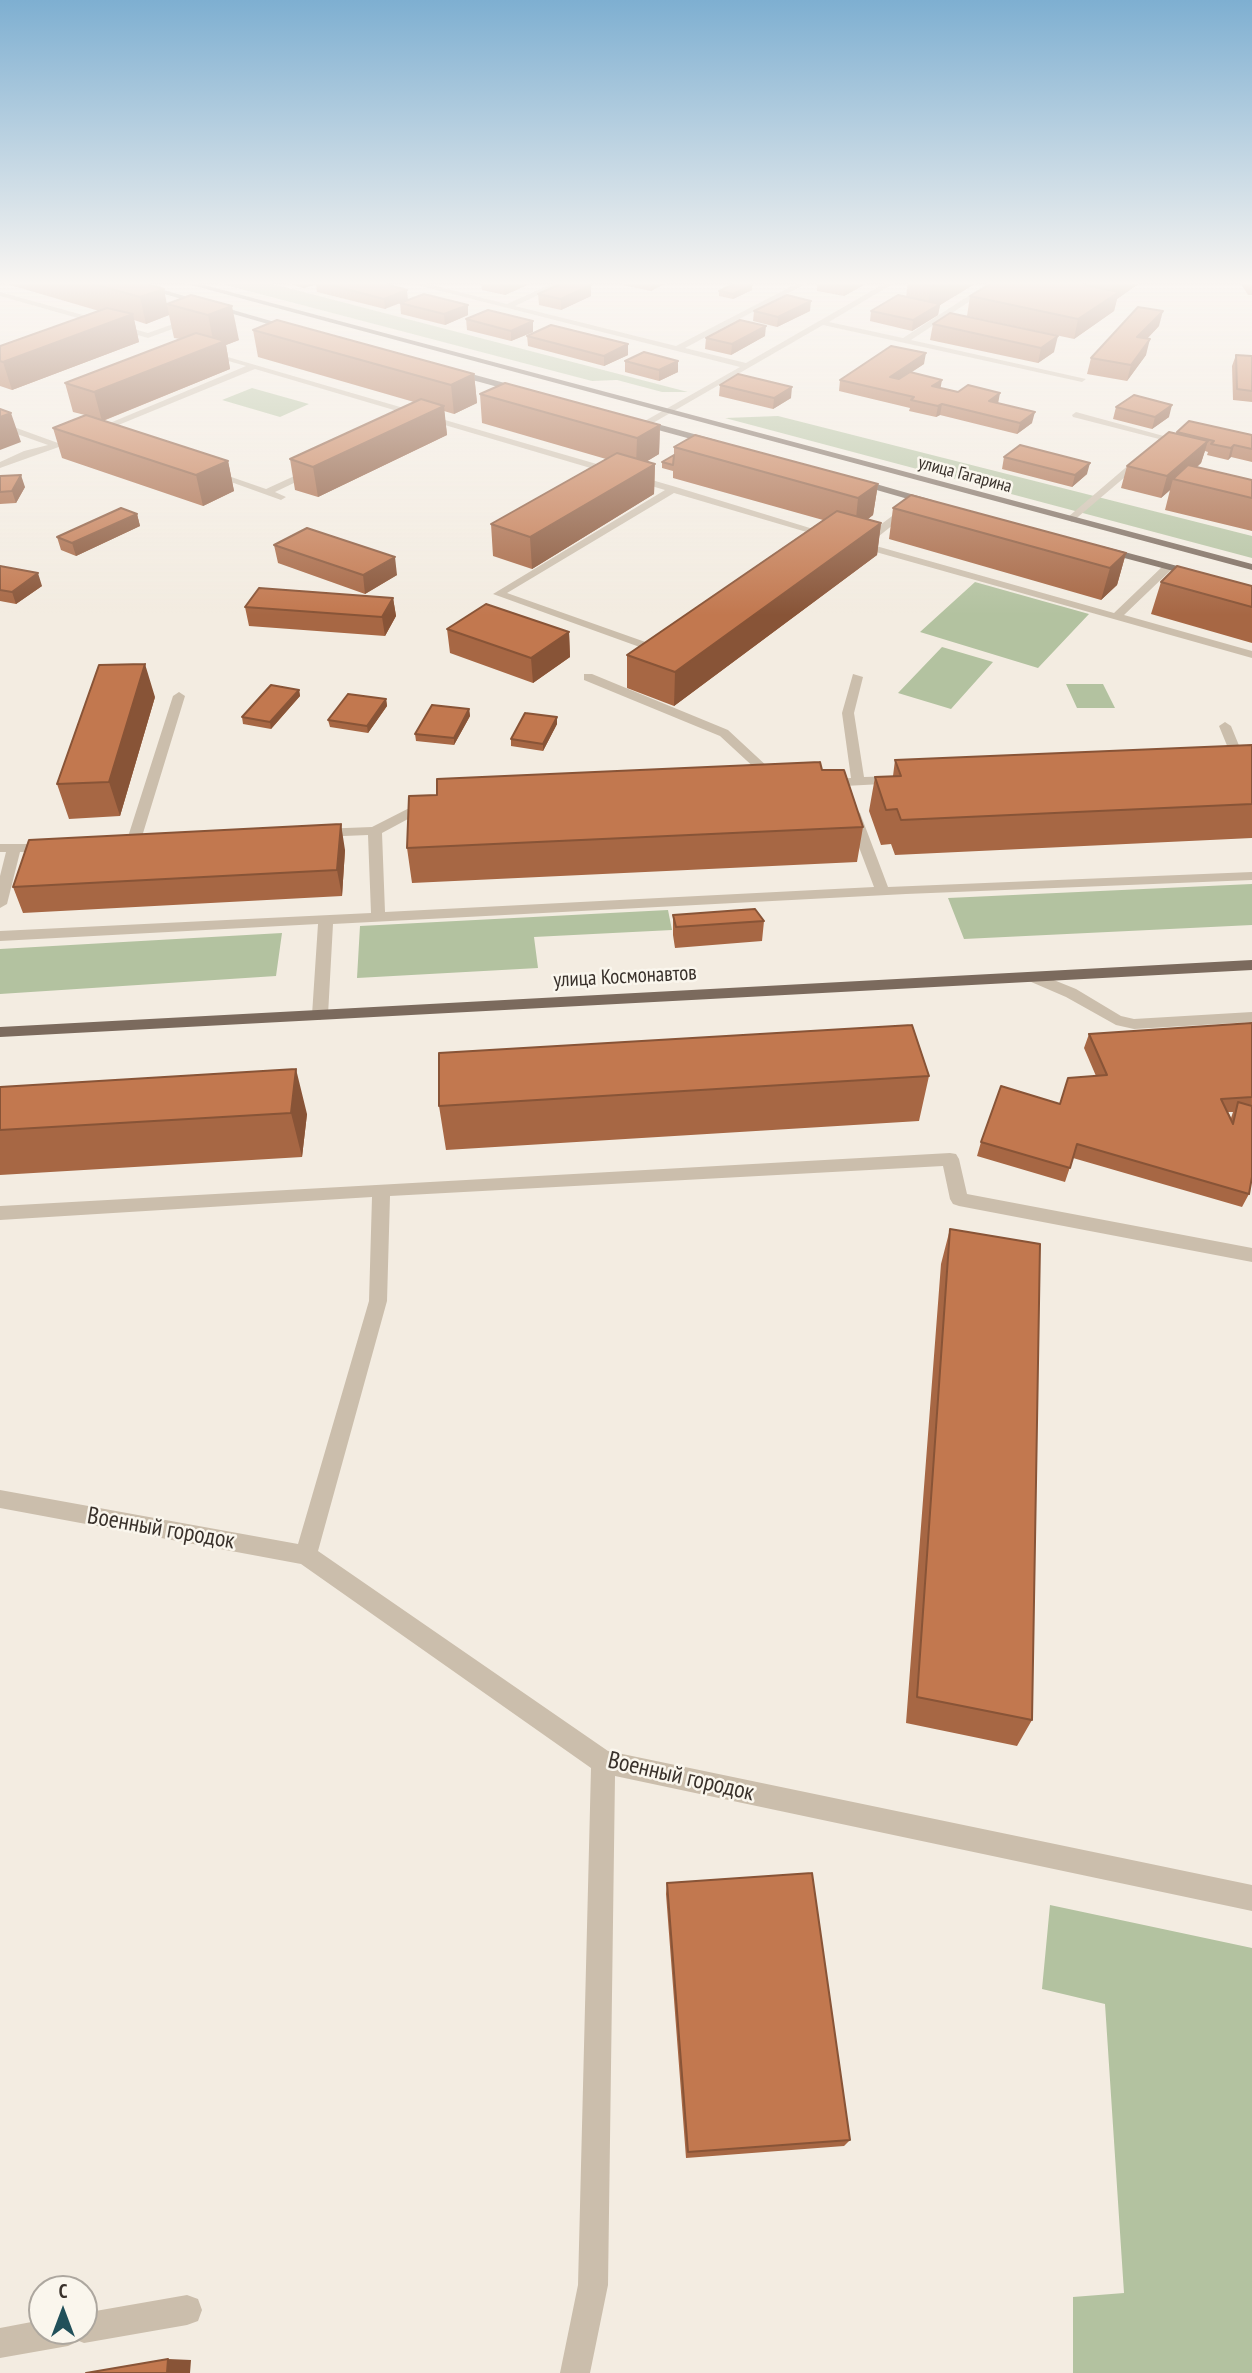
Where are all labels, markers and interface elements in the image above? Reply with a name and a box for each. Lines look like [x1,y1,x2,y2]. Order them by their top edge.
street label: улица Гагарина [916,452,1014,498]
street label: улица Космонавтов [553,961,697,993]
street label: Военный городок [85,1502,237,1556]
street label: Военный городок [605,1746,757,1808]
north arrow [28,2275,98,2345]
text: С [59,2279,67,2303]

